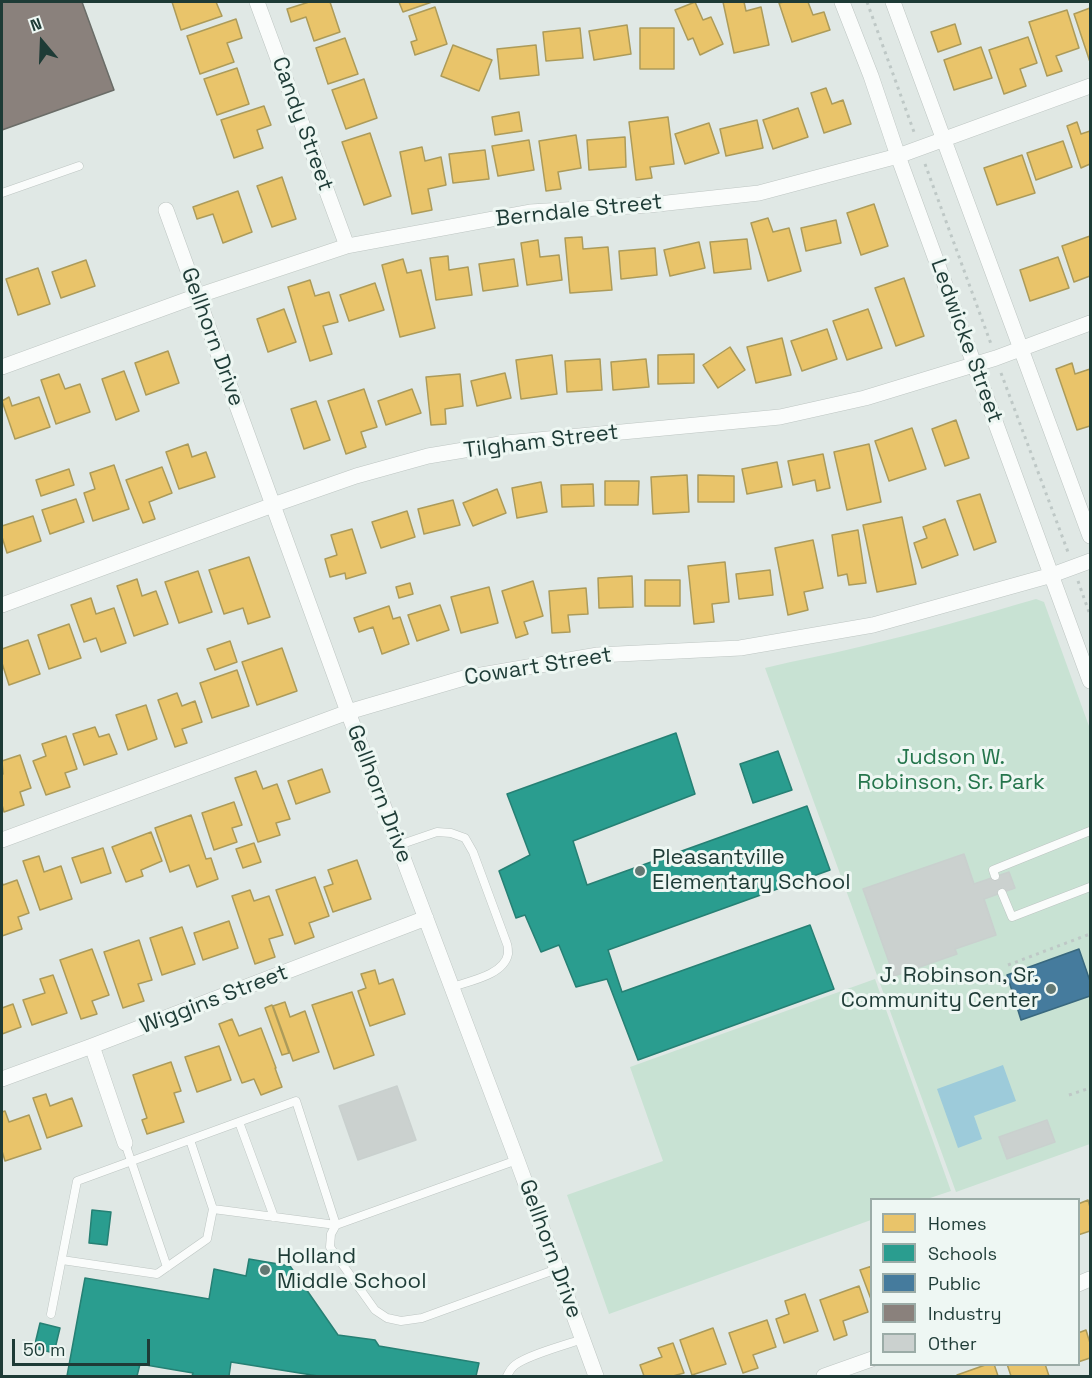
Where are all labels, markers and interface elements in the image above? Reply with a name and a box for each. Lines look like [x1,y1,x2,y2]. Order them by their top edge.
north arrow [12,12,72,72]
text: N [27,13,44,36]
street label: Candy Street [266,53,338,195]
street label: Berndale Street [494,189,664,233]
street label: Ledwicke Street [924,255,1008,427]
street label: Gellhorn Drive [175,264,249,410]
street label: Tilgham Street [462,419,620,465]
street label: Cowart Street [462,642,614,692]
street label: Gellhorn Drive [341,721,417,867]
park label: Judson W. Robinson, Sr. Park [857,745,1045,796]
place label: Pleasantville Elementary School [652,845,851,896]
marker: Pleasantville Elementary School [633,864,647,878]
street label: Wiggins Street [136,960,292,1040]
place label: J. Robinson, Sr. Community Center [841,963,1039,1014]
marker: J. Robinson, Sr. Community Center [1044,982,1058,996]
street label: Gellhorn Drive [513,1176,587,1322]
legend [870,1198,1080,1366]
text: Homes [928,1212,987,1235]
text: Schools [928,1242,997,1265]
place label: Holland Middle School [277,1244,427,1296]
marker: Holland Middle School [258,1263,272,1277]
text: Public [928,1272,981,1295]
text: Industry [928,1302,1001,1325]
scale bar [15,1327,153,1365]
text: Other [928,1332,977,1355]
text: 50 m [23,1338,65,1361]

